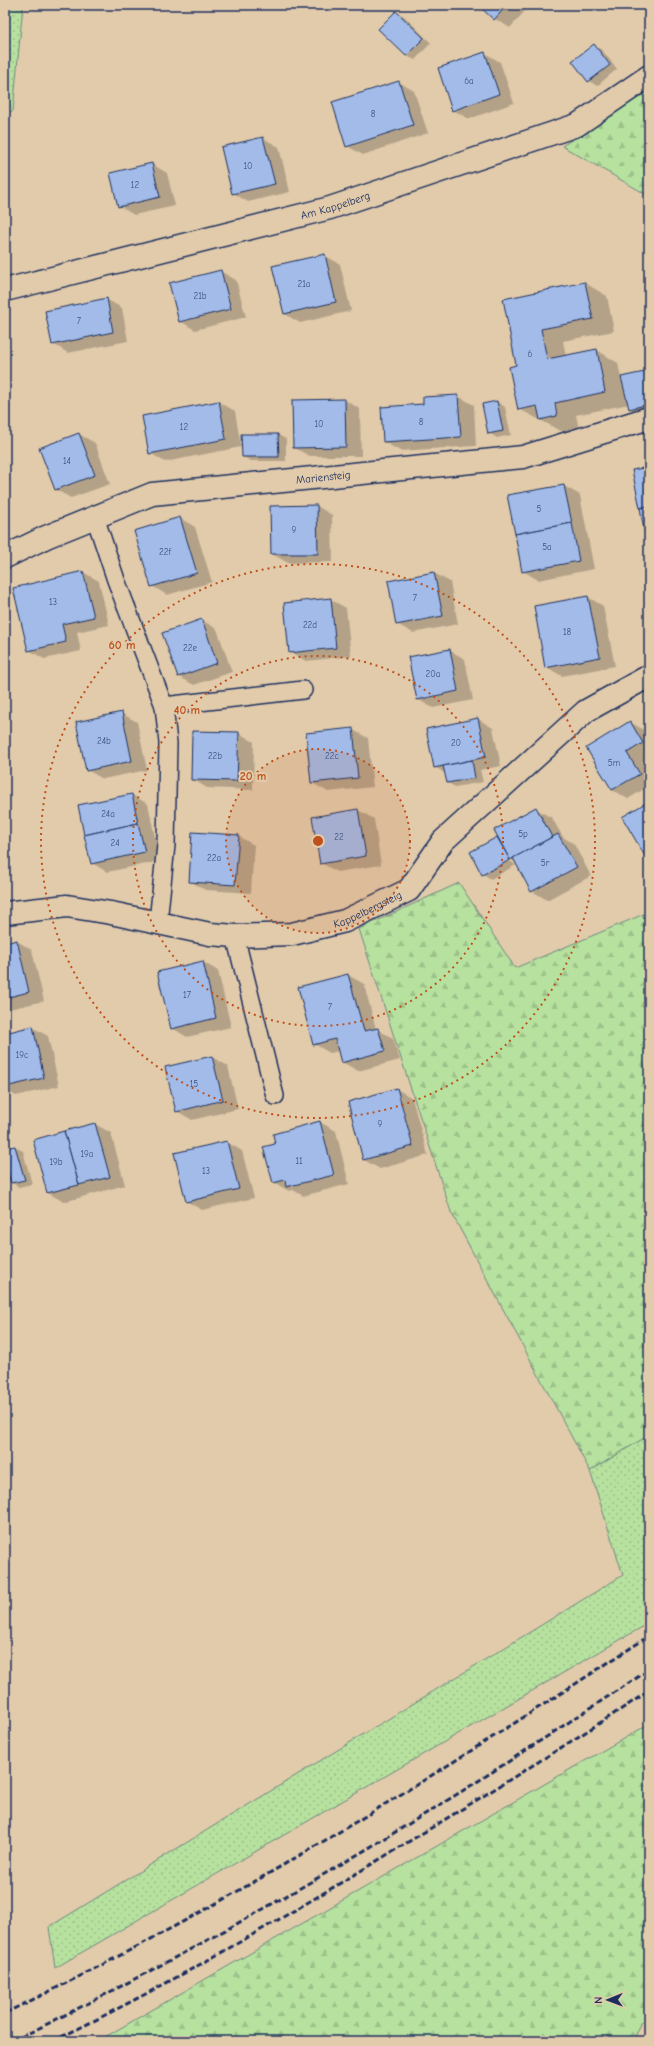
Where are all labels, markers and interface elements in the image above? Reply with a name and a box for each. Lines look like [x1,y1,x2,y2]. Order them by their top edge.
house number: 6a [464,76,474,86]
house number: 8 [371,109,376,119]
house number: 10 [243,161,253,171]
house number: 12 [131,180,139,190]
street label: Am Kappelberg [299,189,372,222]
house number: 21a [298,279,310,289]
house number: 21b [193,291,207,301]
house number: 7 [77,316,82,326]
house number: 6 [528,349,533,359]
house number: 8 [419,417,424,427]
house number: 10 [314,419,324,429]
house number: 12 [180,422,188,432]
house number: 14 [63,456,71,466]
street label: Mariensteig [295,468,351,486]
house number: 5 [537,504,542,514]
house number: 9 [292,525,297,535]
house number: 5a [542,542,552,552]
house number: 22f [159,547,171,557]
house number: 7 [413,593,418,603]
house number: 13 [49,597,57,607]
house number: 22d [303,620,317,630]
house number: 18 [563,627,571,637]
text: 60 m [109,638,135,652]
house number: 22e [183,643,197,653]
house number: 20a [426,669,440,679]
text: 40 m [174,703,200,717]
house number: 24b [97,736,111,746]
house number: 20 [451,738,461,748]
house number: 22b [208,751,222,761]
house number: 22c [325,751,340,761]
house number: 5m [608,758,620,768]
text: 20 m [240,769,266,783]
house number: 24a [101,809,115,819]
house number: 5p [518,829,528,839]
house number: 22 [334,832,344,842]
centre of rings [311,834,325,848]
house number: 24 [110,838,120,848]
house number: 22a [207,853,221,863]
house number: 5r [541,858,550,868]
street label: Kappelbergsteig [332,888,404,930]
house number: 17 [183,990,192,1000]
house number: 7 [328,1002,333,1012]
house number: 19c [16,1050,29,1060]
house number: 15 [190,1079,198,1089]
house number: 9 [378,1119,383,1129]
house number: 19a [81,1149,94,1159]
house number: 11 [295,1156,303,1166]
house number: 19b [49,1157,63,1167]
house number: 13 [202,1166,210,1176]
north arrow [588,1980,628,2020]
text: N [592,1996,605,2004]

